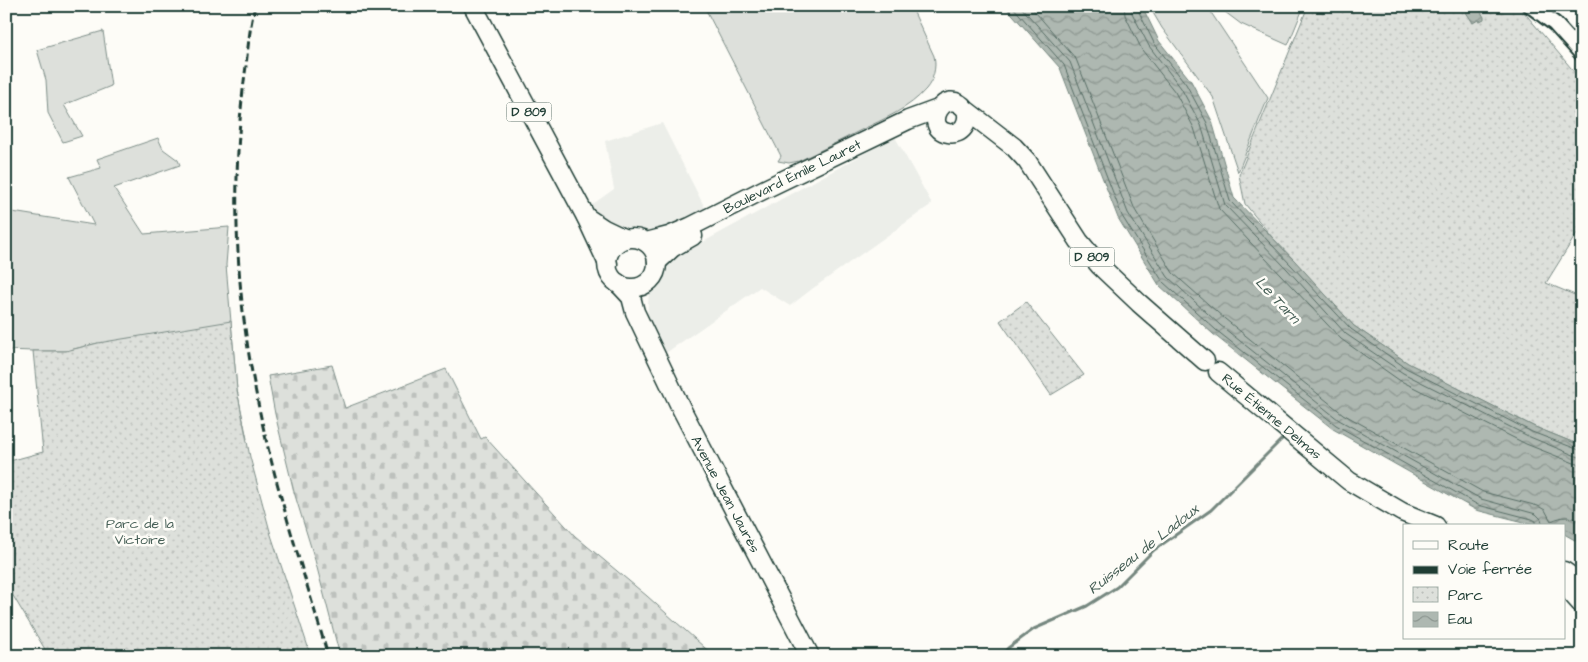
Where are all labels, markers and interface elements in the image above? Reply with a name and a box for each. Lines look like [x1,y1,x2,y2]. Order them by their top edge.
road number: D 809 [506,102,552,121]
street label: Boulevard Émile Lauret [720,135,865,219]
road number: D 809 [1070,248,1114,266]
water label: Le Tarn [1250,272,1306,330]
street label: Rue Étienne Delmas [1217,369,1326,465]
street label: Avenue Jean Jaurès [686,432,764,556]
water label: Ruisseau de Ladoux [1083,498,1205,599]
park label: Parc de la Victoire [106,514,174,550]
legend [1403,524,1566,640]
text: Route [1448,535,1489,556]
text: Voie ferrée [1448,559,1532,580]
text: Parc [1448,585,1483,606]
text: Eau [1448,609,1473,630]

